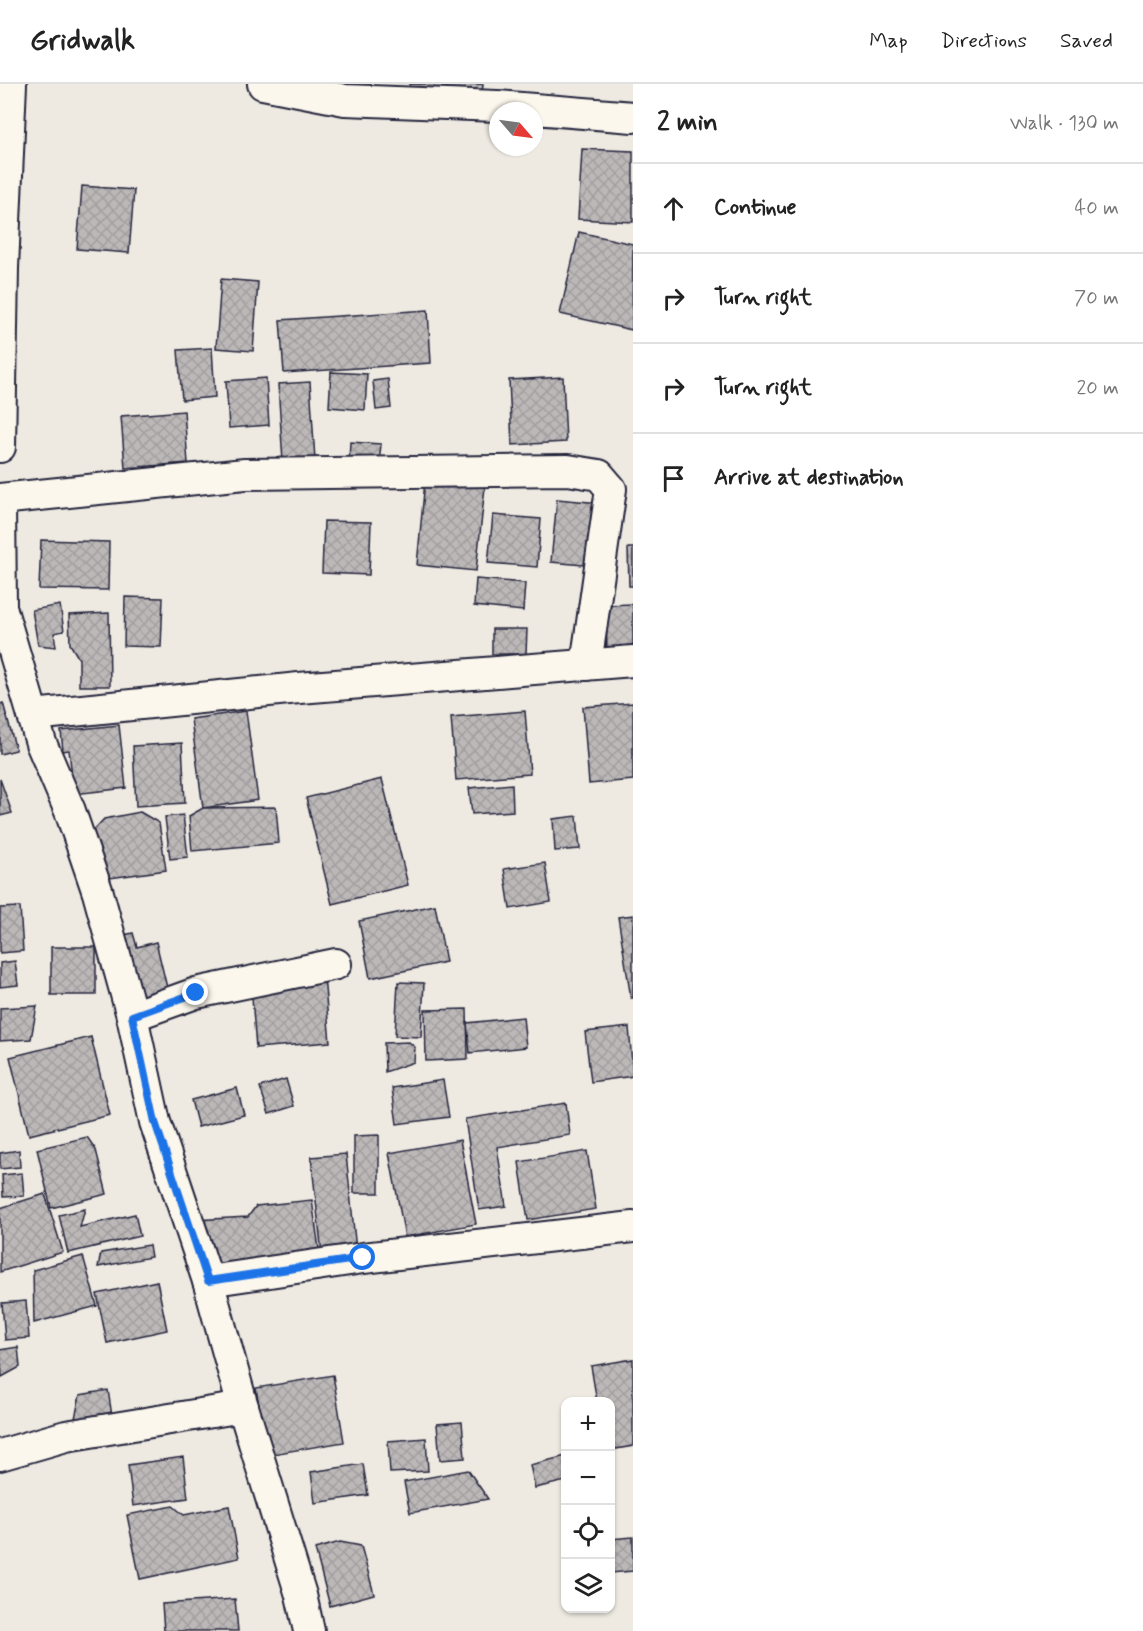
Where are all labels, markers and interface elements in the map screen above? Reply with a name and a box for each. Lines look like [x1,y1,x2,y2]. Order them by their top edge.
text: Gridwalk [30,23,135,60]
text: Map [869,27,908,55]
text: Directions [941,27,1027,55]
text: Saved [1060,27,1113,55]
north arrow [489,102,543,156]
text: 2 min [657,106,718,140]
text: Walk · 130 m [1010,110,1119,137]
icon: ahead [657,192,690,225]
text: Continue [714,194,796,222]
text: 40 m [1075,195,1119,222]
icon: right [657,282,690,315]
text: Turn right [714,284,812,312]
text: 70 m [1074,285,1119,312]
icon: right [657,372,690,405]
text: Turn right [714,374,812,402]
text: 20 m [1076,375,1119,402]
icon: arrive [657,462,690,495]
text: Arrive at destination [714,464,904,492]
route end [182,979,208,1005]
route start [349,1244,375,1270]
map controls [561,1397,615,1613]
button: + [561,1397,615,1451]
button: − [561,1451,615,1505]
button: locate [561,1505,615,1559]
button: layers [561,1559,615,1613]

